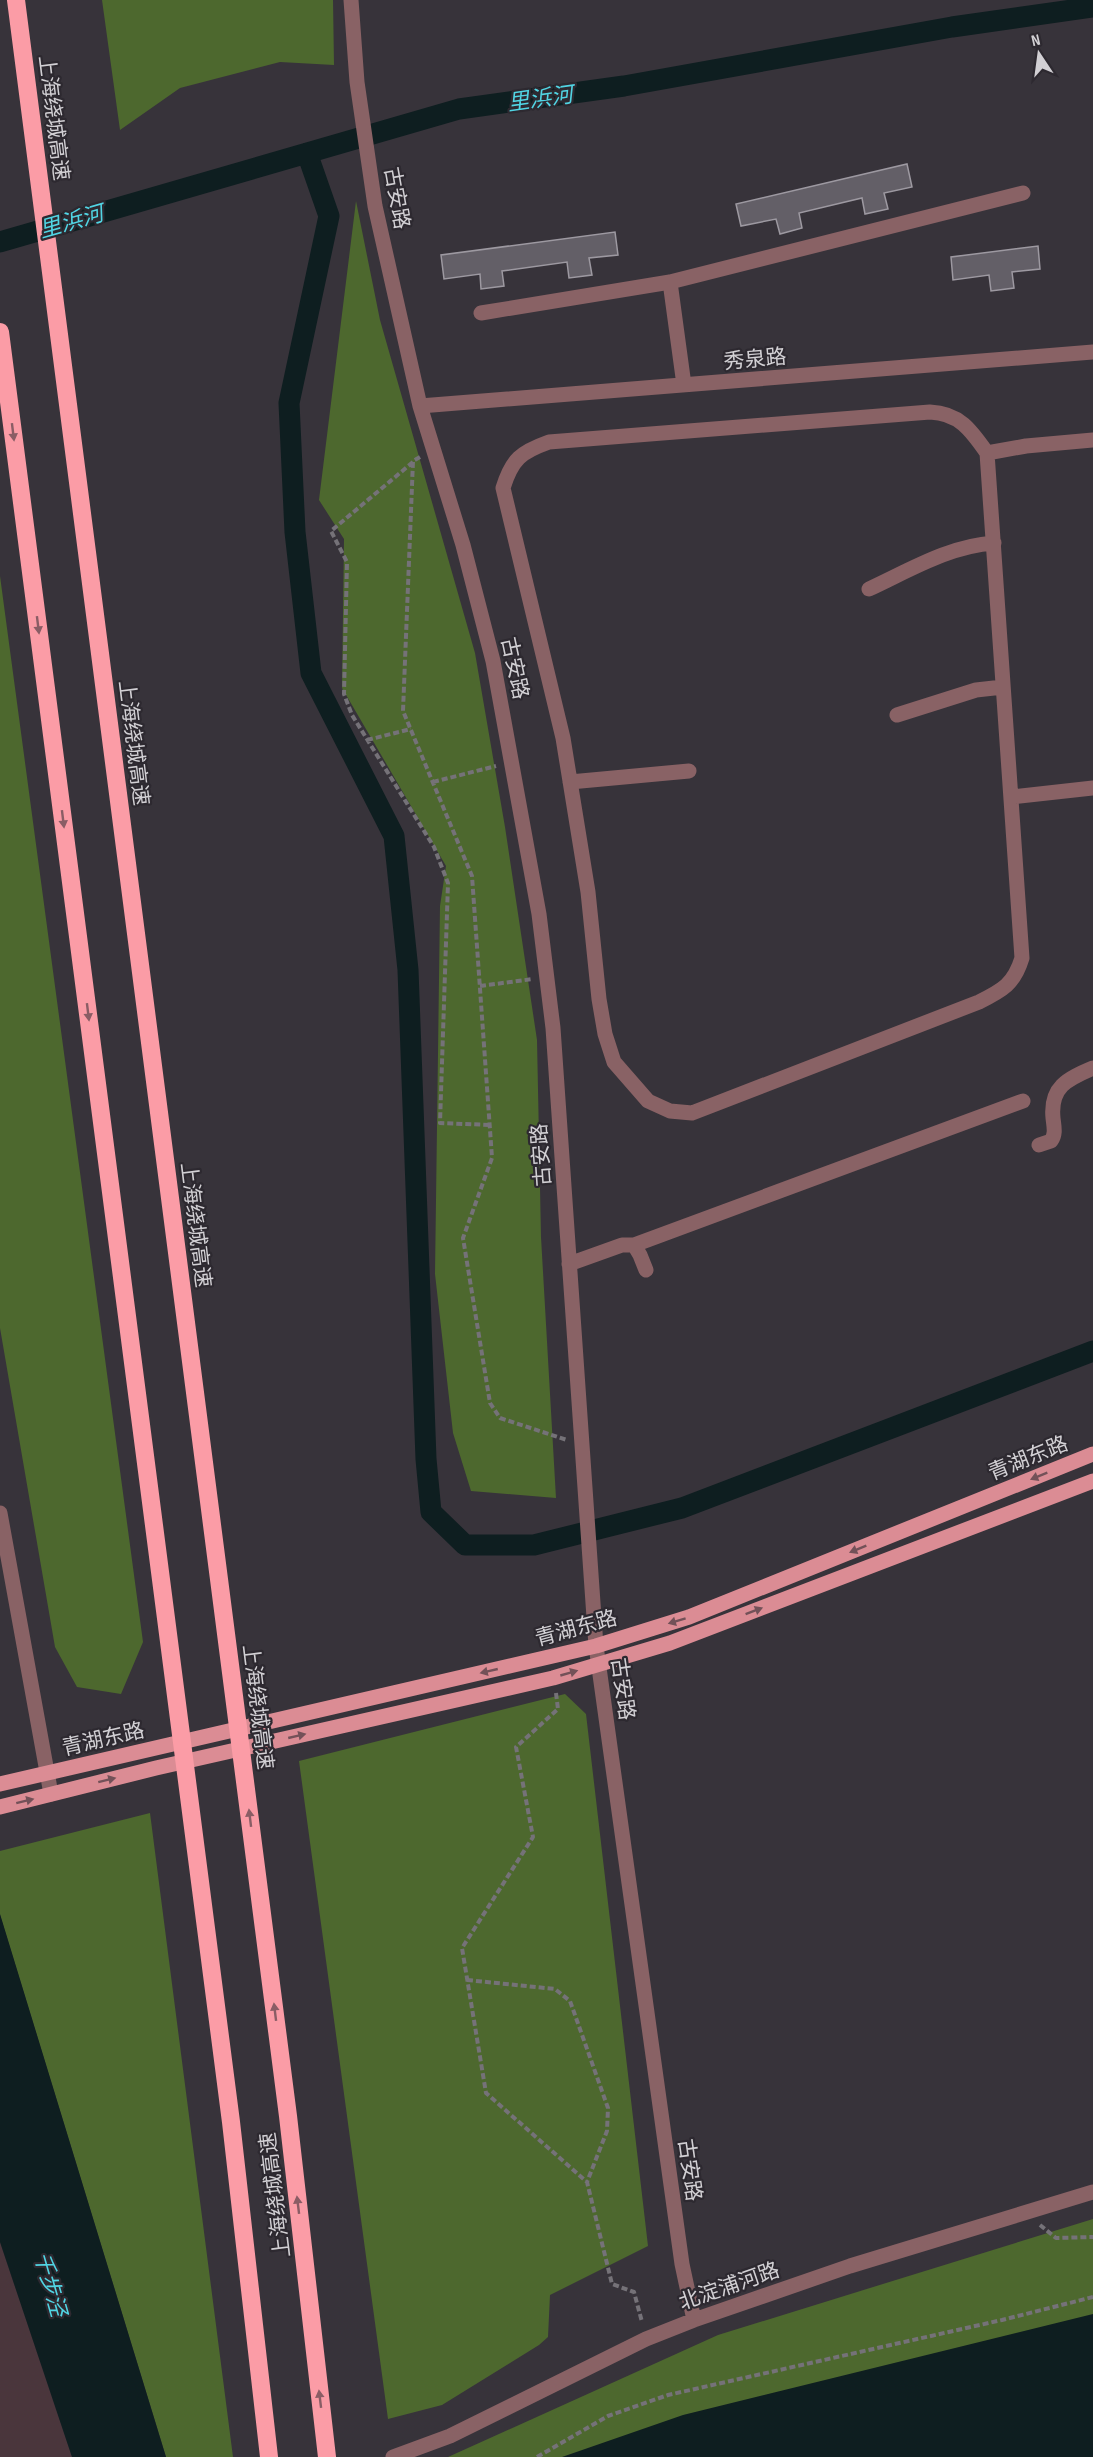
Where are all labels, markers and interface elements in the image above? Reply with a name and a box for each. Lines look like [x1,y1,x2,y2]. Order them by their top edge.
north arrow [1009,24,1069,84]
text: N [1030,31,1042,51]
street label: 上海绕城高速 [33,54,74,182]
water label: 里浜河 [506,81,579,117]
street label: 古安路 [379,165,414,231]
water label: 里浜河 [36,199,111,245]
street label: 秀泉路 [723,344,788,375]
one-way arrow [8,423,18,442]
one-way arrow [33,616,42,635]
street label: 古安路 [496,635,533,702]
street label: 上海绕城高速 [113,679,154,807]
one-way arrow [58,809,67,828]
one-way arrow [83,1003,92,1022]
street label: 古安路 [527,1123,556,1187]
street label: 上海绕城高速 [175,1161,216,1289]
street label: 青湖东路 [985,1431,1072,1486]
one-way arrow [1030,1472,1048,1481]
one-way arrow [849,1545,867,1554]
street label: 青湖东路 [532,1606,620,1651]
one-way arrow [745,1606,763,1615]
one-way arrow [668,1617,686,1626]
street label: 上海绕城高速 [237,1643,278,1771]
street label: 古安路 [606,1656,639,1722]
one-way arrow [479,1667,498,1677]
one-way arrow [560,1668,578,1677]
street label: 青湖东路 [59,1718,147,1761]
one-way arrow [288,1731,307,1740]
one-way arrow [98,1775,117,1785]
one-way arrow [16,1795,34,1805]
one-way arrow [245,1809,254,1828]
one-way arrow [270,2002,279,2021]
street label: 上海绕城高速 [255,2131,296,2259]
street label: 古安路 [673,2137,706,2203]
one-way arrow [294,2196,303,2215]
water label: 千步泾 [27,2249,72,2322]
street label: 北淀浦河路 [675,2258,783,2315]
one-way arrow [316,2389,325,2408]

